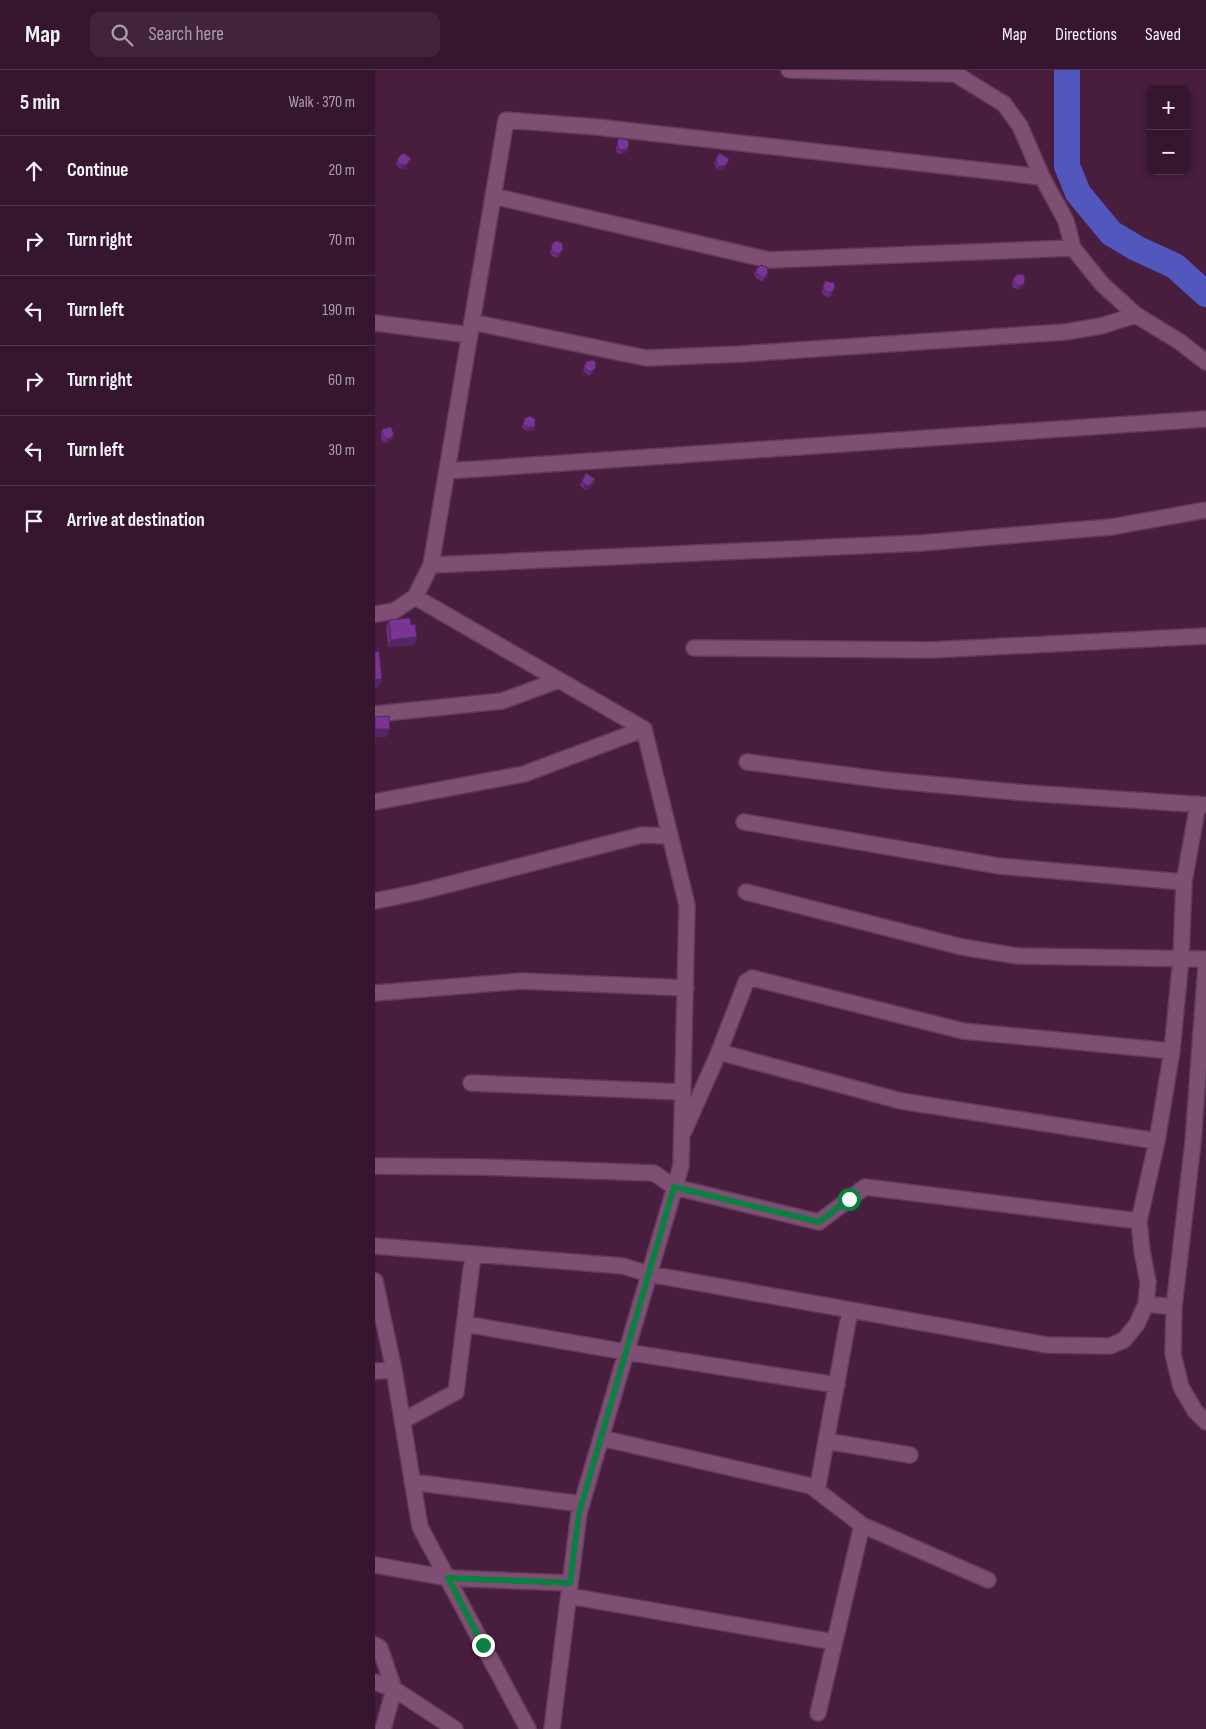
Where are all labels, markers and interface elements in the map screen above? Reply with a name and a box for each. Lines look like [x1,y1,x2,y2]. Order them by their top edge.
search box [90,12,440,57]
text: Map [25,20,60,49]
icon: search [108,21,136,49]
text: Search here [148,23,224,46]
text: Map [1002,24,1027,45]
text: Directions [1055,24,1117,45]
text: Saved [1145,24,1181,45]
map controls [1146,85,1191,175]
button: + [1146,85,1191,130]
text: 5 min [20,90,60,115]
text: Walk · 370 m [288,93,355,112]
button: − [1146,130,1191,175]
icon: ahead [20,157,48,185]
text: Continue [67,159,128,182]
text: 20 m [328,161,355,180]
icon: right [20,227,48,255]
text: Turn right [67,229,132,252]
text: 70 m [329,231,355,250]
icon: left [20,297,48,325]
text: Turn left [67,299,124,322]
text: 190 m [322,301,355,320]
icon: right [20,367,48,395]
text: Turn right [67,369,132,392]
text: 60 m [328,371,355,390]
icon: left [20,437,48,465]
text: Turn left [67,439,124,462]
text: 30 m [328,441,355,460]
icon: arrive [20,507,48,535]
text: Arrive at destination [67,509,205,532]
route start [838,1188,861,1211]
route end [472,1634,495,1657]

